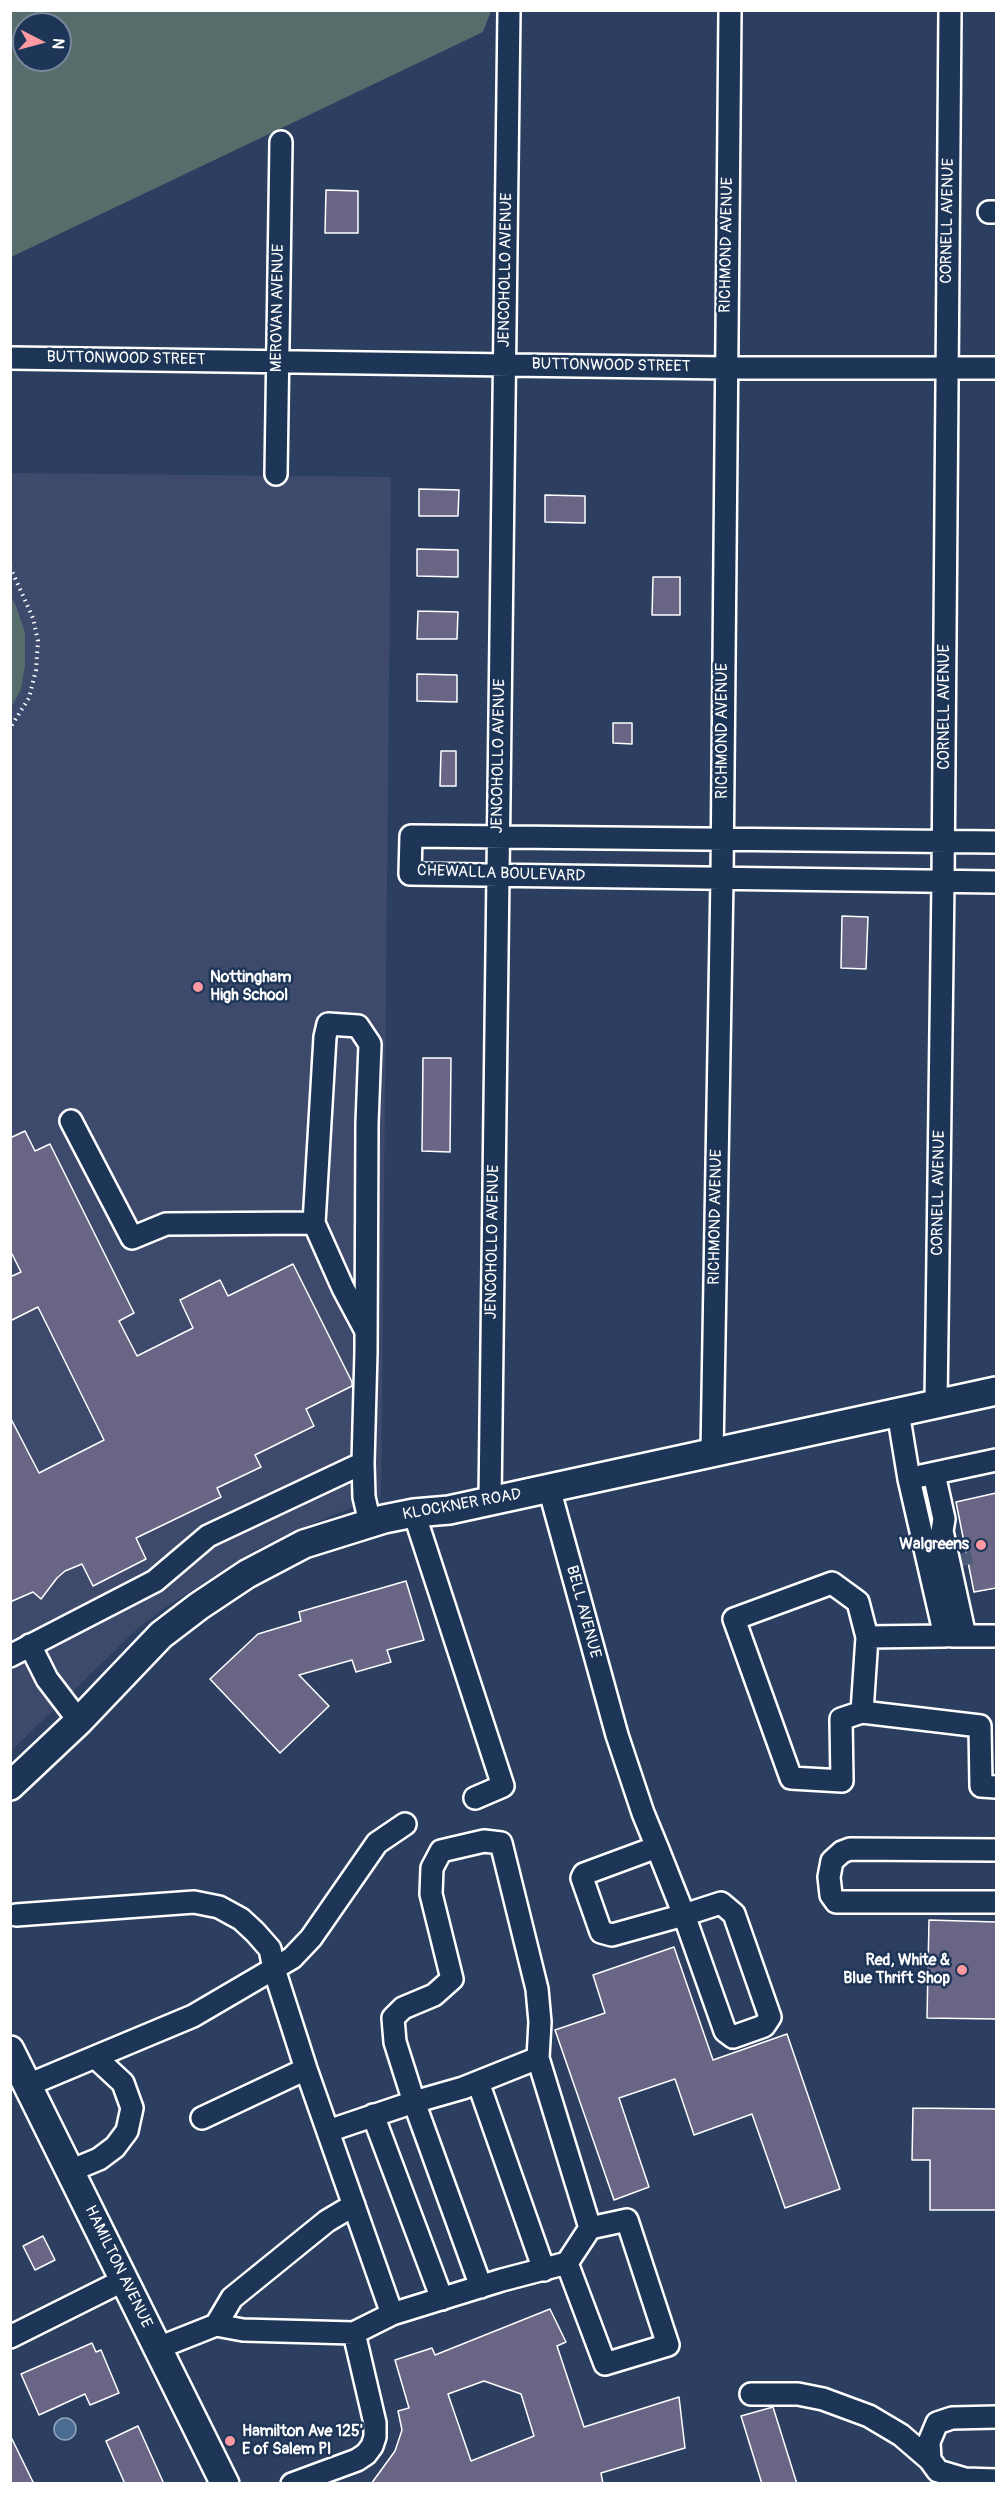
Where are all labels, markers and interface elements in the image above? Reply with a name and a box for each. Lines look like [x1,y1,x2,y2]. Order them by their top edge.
north arrow [12,12,72,72]
text: N [47,37,68,50]
street label: CORNELL AVENUE [937,158,959,284]
street label: RICHMOND AVENUE [716,177,738,313]
street label: JENCOHOLLO AVENUE [495,192,517,348]
street label: MEROVAN AVENUE [267,244,289,372]
street label: BUTTONWOOD STREET [46,348,206,370]
street label: BUTTONWOOD STREET [531,355,691,377]
street label: CORNELL AVENUE [935,644,955,770]
street label: RICHMOND AVENUE [713,663,733,799]
street label: JENCOHOLLO AVENUE [488,678,510,834]
street label: CHEWALLA BOULEVARD [416,861,586,887]
place label: Nottingham High School [210,968,291,1006]
marker: Nottingham High School [191,980,205,994]
street label: CORNELL AVENUE [928,1130,950,1256]
street label: RICHMOND AVENUE [705,1149,727,1285]
street label: JENCOHOLLO AVENUE [482,1164,504,1320]
street label: KLOCKNER ROAD [401,1485,523,1525]
place label: Walgreens [899,1535,969,1555]
marker: Walgreens [974,1538,988,1552]
street label: BELL AVENUE [561,1564,605,1660]
place label: Red, White & Blue Thrift Shop [843,1951,950,1989]
marker: Red, White & Blue Thrift Shop [955,1963,969,1977]
street label: HAMILTON AVENUE [80,2203,156,2331]
place label: Hamilton Ave 125' E of Salem Pl [242,2422,363,2460]
marker: Hamilton Ave 125' E of Salem Pl [223,2434,237,2448]

